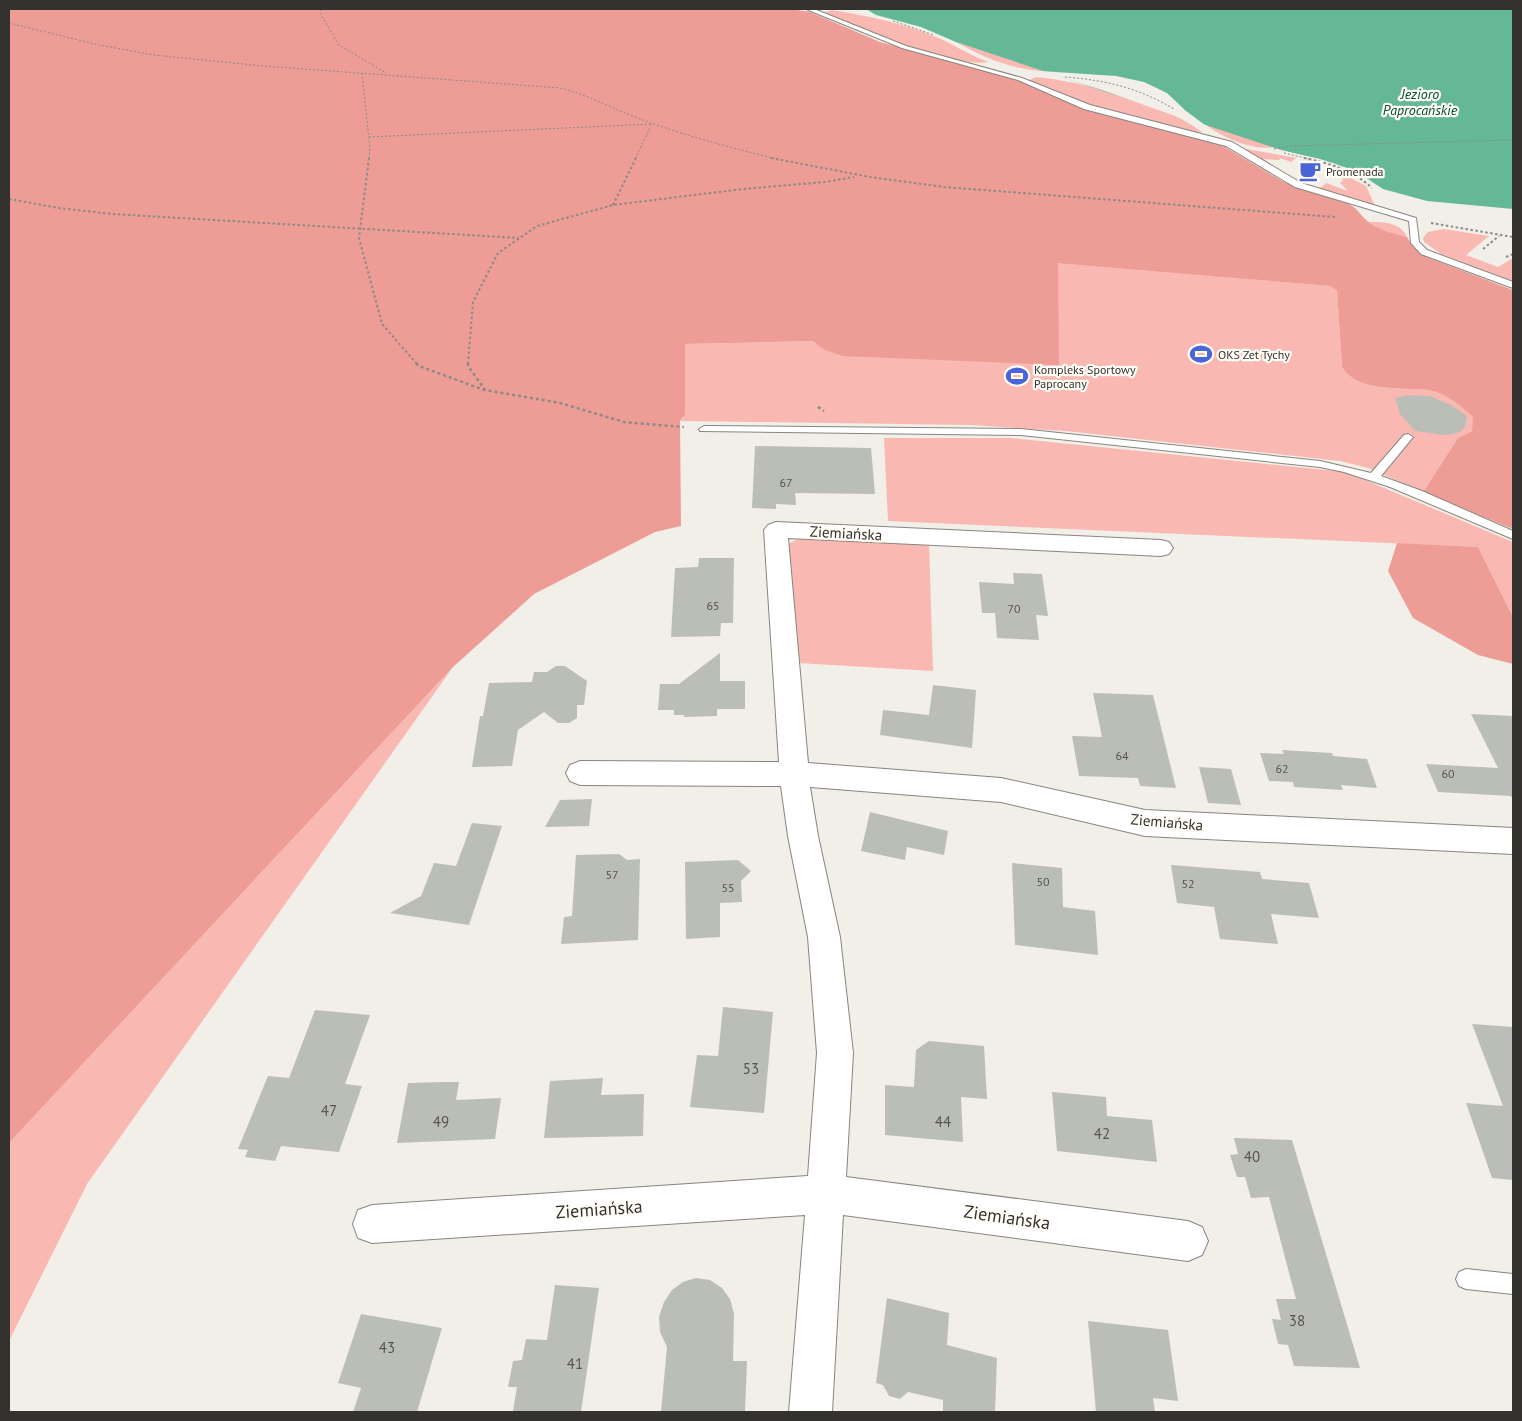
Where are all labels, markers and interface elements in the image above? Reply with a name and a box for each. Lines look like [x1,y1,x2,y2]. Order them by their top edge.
water label: Jezioro Paprocańskie [1383,85,1458,119]
cafe icon: Promenada [1297,158,1323,184]
place label: Promenada [1326,164,1384,179]
sports icon: OKS Zet Tychy [1188,341,1214,367]
place label: OKS Zet Tychy [1218,347,1290,362]
place label: Kompleks Sportowy Paprocany [1034,362,1136,391]
sports icon: Kompleks Sportowy Paprocany [1004,363,1030,389]
house number: 67 [779,475,793,490]
street label: Ziemiańska [809,522,883,544]
house number: 65 [706,598,720,613]
house number: 70 [1007,601,1021,616]
house number: 64 [1115,748,1129,763]
house number: 62 [1275,761,1289,776]
house number: 60 [1441,766,1455,781]
street label: Ziemiańska [1130,809,1204,835]
house number: 57 [605,867,619,882]
house number: 50 [1036,874,1050,889]
house number: 52 [1181,876,1195,891]
house number: 55 [721,880,735,895]
house number: 53 [743,1059,759,1078]
house number: 47 [321,1101,337,1120]
house number: 49 [433,1112,449,1131]
house number: 44 [935,1112,951,1131]
house number: 42 [1094,1124,1110,1143]
house number: 40 [1244,1147,1260,1166]
street label: Ziemiańska [555,1194,643,1224]
street label: Ziemiańska [962,1200,1052,1234]
house number: 38 [1289,1311,1305,1330]
house number: 43 [379,1338,395,1357]
house number: 41 [567,1354,583,1373]

